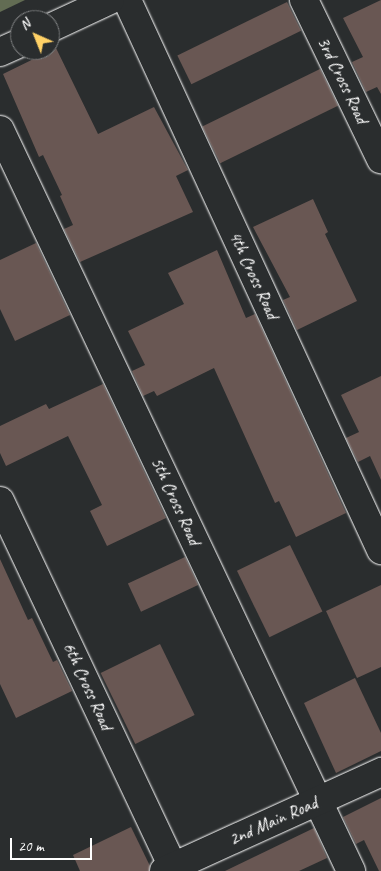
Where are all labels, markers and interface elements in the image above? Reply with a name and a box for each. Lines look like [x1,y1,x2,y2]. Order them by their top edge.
north arrow [10,10,60,60]
text: N [16,15,34,34]
street label: 3rd Cross Road [313,33,373,127]
street label: 4th Cross Road [224,228,284,322]
street label: 5th Cross Road [146,454,206,548]
street label: 6th Cross Road [58,639,118,733]
street label: 2nd Main Road [225,792,321,850]
scale bar [12,828,95,860]
text: 20 m [18,837,44,856]

